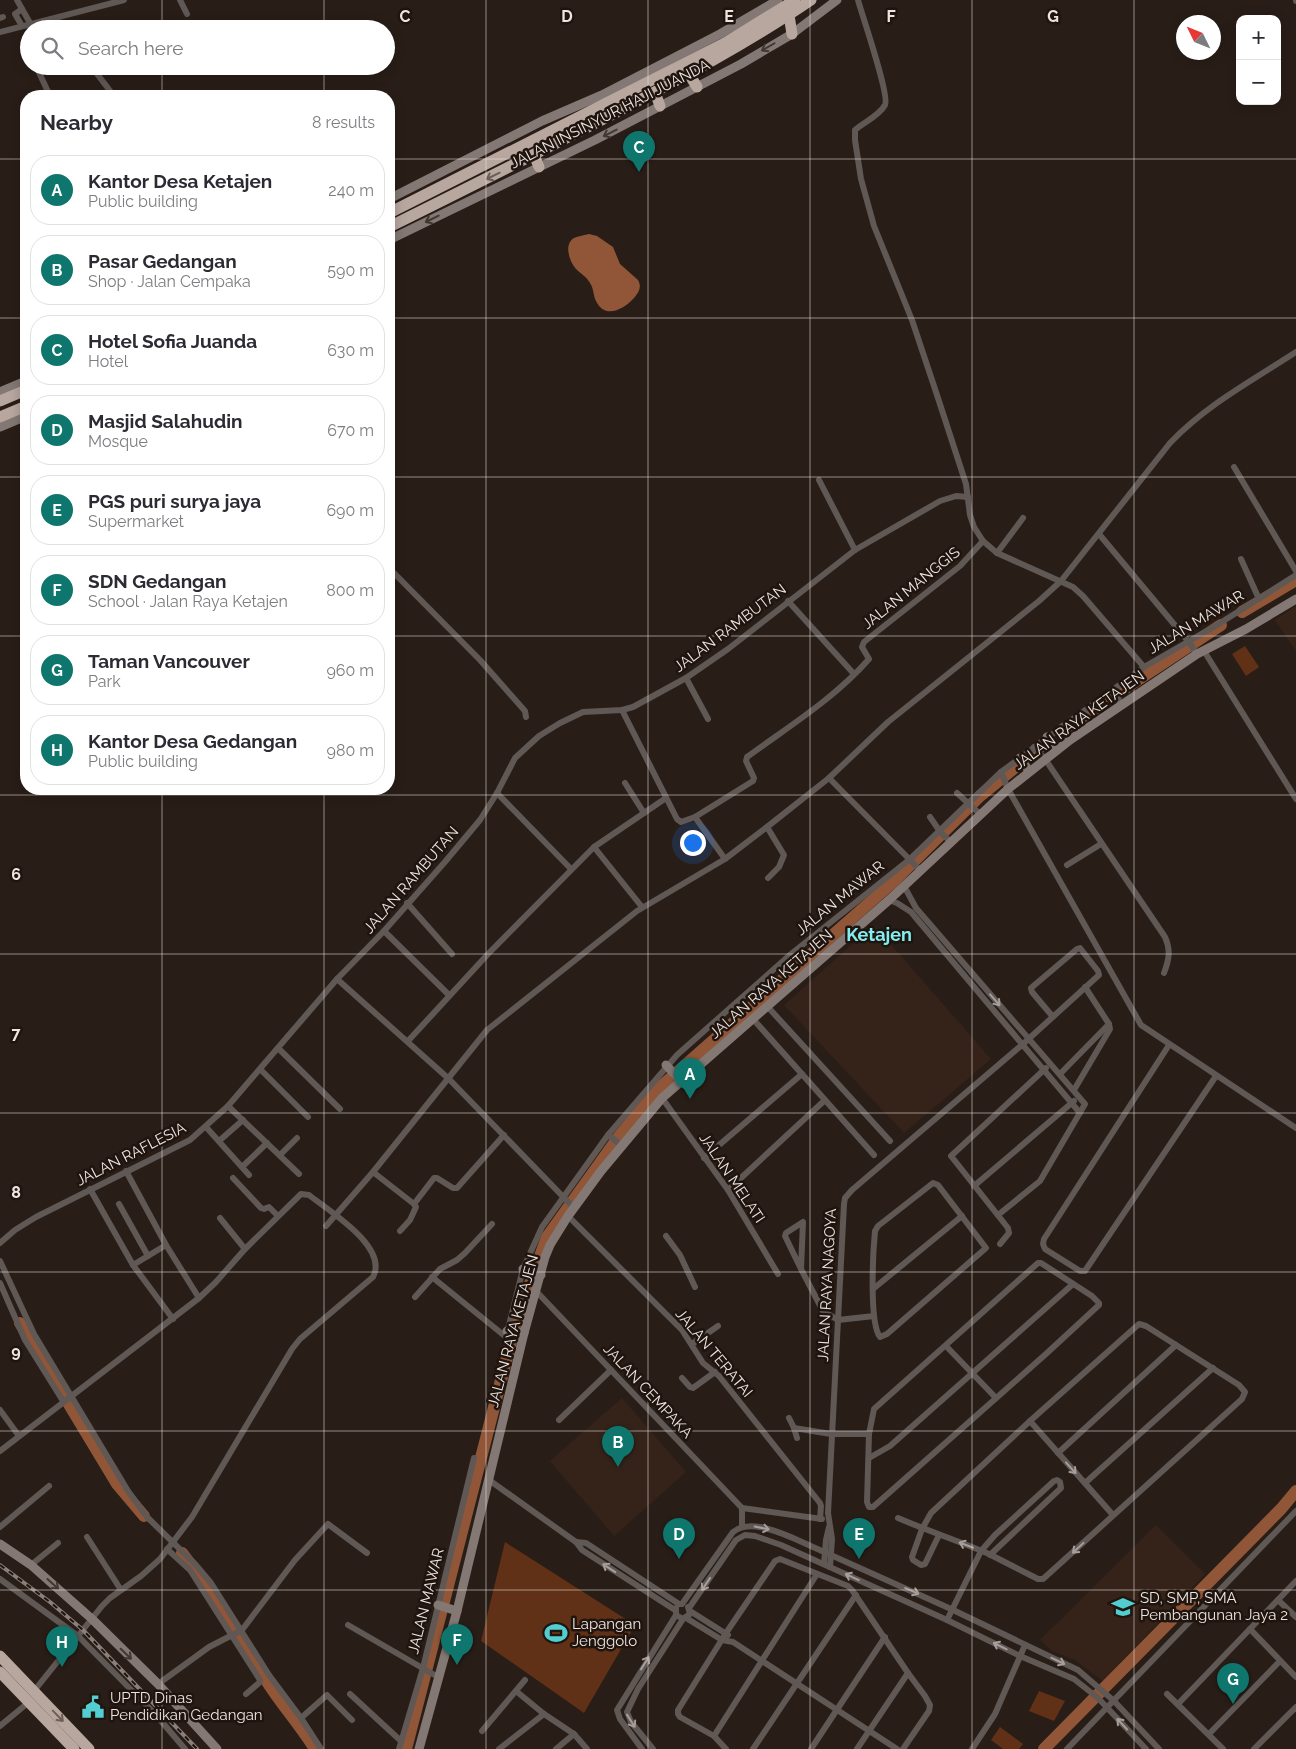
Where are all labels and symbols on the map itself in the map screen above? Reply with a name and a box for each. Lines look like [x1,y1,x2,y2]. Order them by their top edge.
text: C [400,7,411,26]
text: D [561,7,573,26]
text: E [724,7,734,26]
text: F [886,7,896,26]
text: G [1047,7,1059,26]
north arrow [1176,15,1221,60]
one-way arrow [762,43,776,53]
street label: JALAN INSINYUR HAJI JUANDA [507,56,713,172]
one-way arrow [603,129,618,138]
pin: C [623,131,655,172]
one-way arrow [485,171,500,181]
one-way arrow [425,215,440,224]
street label: JALAN MANGGIS [858,543,964,633]
street label: JALAN RAMBUTAN [670,580,790,676]
street label: JALAN MAWAR [1145,586,1247,658]
street label: JALAN RAYA KETAJEN [1010,667,1148,773]
street label: JALAN RAMBUTAN [360,823,462,937]
your location [680,830,706,856]
street label: JALAN MAWAR [792,857,888,939]
text: 6 [11,865,21,884]
district label: Ketajen [846,924,912,945]
street label: JALAN RAYA KETAJEN [706,926,836,1042]
one-way arrow [989,994,1001,1007]
text: 7 [12,1024,21,1043]
pin: A [674,1058,706,1099]
street label: JALAN RAFLESIA [73,1119,189,1189]
street label: JALAN MELATI [695,1130,769,1226]
text: 8 [11,1183,21,1202]
street label: JALAN RAYA NAGOYA [814,1208,840,1362]
street label: JALAN RAYA KETAJEN [484,1253,542,1409]
street label: JALAN TERATAI [672,1305,756,1401]
street label: JALAN CEMPAKA [600,1340,696,1442]
text: 9 [11,1342,21,1361]
pin: B [602,1426,634,1467]
one-way arrow [1065,1462,1077,1475]
pin: D [663,1518,695,1559]
pin: E [843,1518,875,1559]
one-way arrow [754,1524,770,1533]
one-way arrow [959,1540,974,1549]
one-way arrow [1071,1542,1084,1554]
street label: JALAN MAWAR [404,1546,448,1656]
one-way arrow [603,1563,617,1573]
one-way arrow [845,1571,860,1581]
one-way arrow [701,1577,711,1591]
one-way arrow [46,1578,59,1590]
one-way arrow [904,1586,919,1596]
place label: SD, SMP, SMA Pembangunan Jaya 2 [1140,1589,1288,1624]
school or university icon: SD, SMP, SMA Pembangunan Jaya 2 [1110,1594,1136,1620]
place label: Lapangan Jenggolo [572,1615,641,1650]
sports icon: Lapangan Jenggolo [543,1620,569,1646]
pin: F [441,1624,473,1665]
pin: H [46,1626,78,1667]
one-way arrow [992,1640,1007,1650]
one-way arrow [120,1648,132,1660]
one-way arrow [1051,1656,1066,1666]
one-way arrow [641,1657,651,1671]
pin: G [1217,1663,1249,1704]
place label: UPTD Dinas Pendidikan Gedangan [110,1689,263,1724]
public building icon: UPTD Dinas Pendidikan Gedangan [80,1694,106,1720]
one-way arrow [52,1710,64,1723]
one-way arrow [626,1713,636,1727]
one-way arrow [1116,1717,1128,1730]

